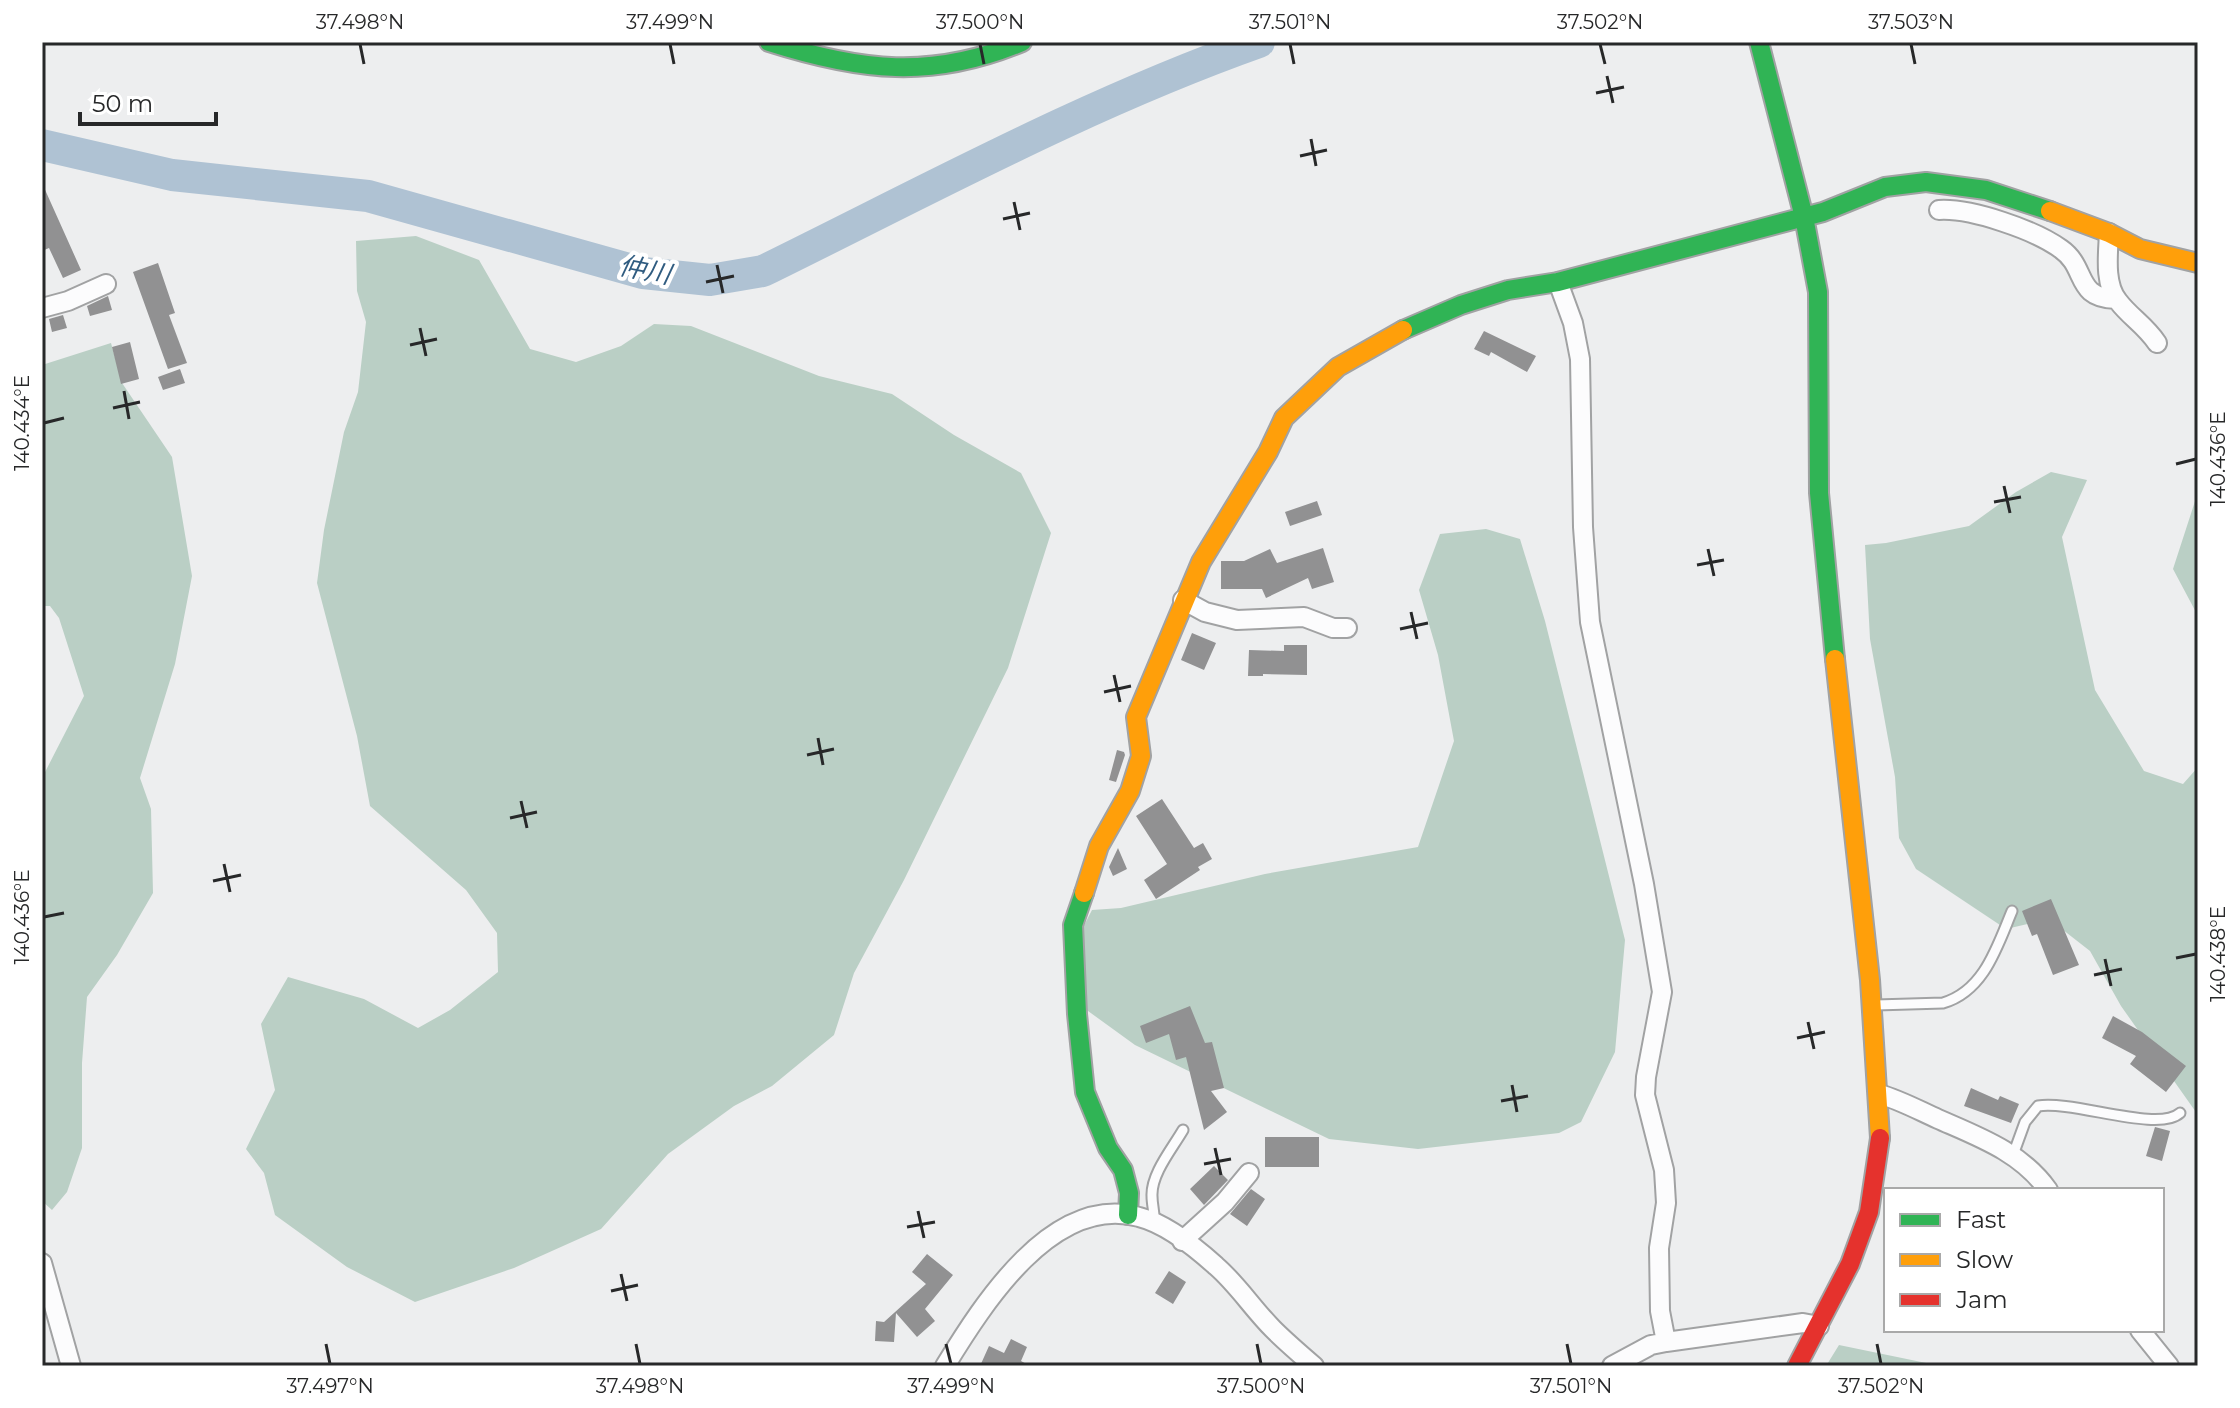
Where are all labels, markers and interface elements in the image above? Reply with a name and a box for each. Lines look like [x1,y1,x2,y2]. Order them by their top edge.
text: 37.498°N [316,10,404,34]
text: 37.499°N [626,10,714,34]
text: 37.500°N [936,10,1024,34]
text: 37.501°N [1249,10,1331,34]
text: 37.502°N [1557,10,1643,34]
text: 37.503°N [1868,10,1954,34]
scale bar [80,76,216,126]
text: 50 m [92,89,153,118]
water label: 仲川 [616,249,677,291]
text: 140.434°E [10,375,34,471]
text: 140.436°E [2206,411,2230,507]
text: 140.436°E [10,869,34,965]
text: 140.438°E [2206,906,2230,1002]
legend [1884,1188,2164,1332]
text: Fast [1956,1205,2007,1234]
text: Slow [1956,1245,2013,1274]
text: Jam [1955,1285,2008,1314]
text: 37.497°N [286,1374,374,1398]
text: 37.498°N [596,1374,684,1398]
text: 37.499°N [907,1374,995,1398]
text: 37.500°N [1217,1374,1305,1398]
text: 37.501°N [1530,1374,1612,1398]
text: 37.502°N [1838,1374,1924,1398]

